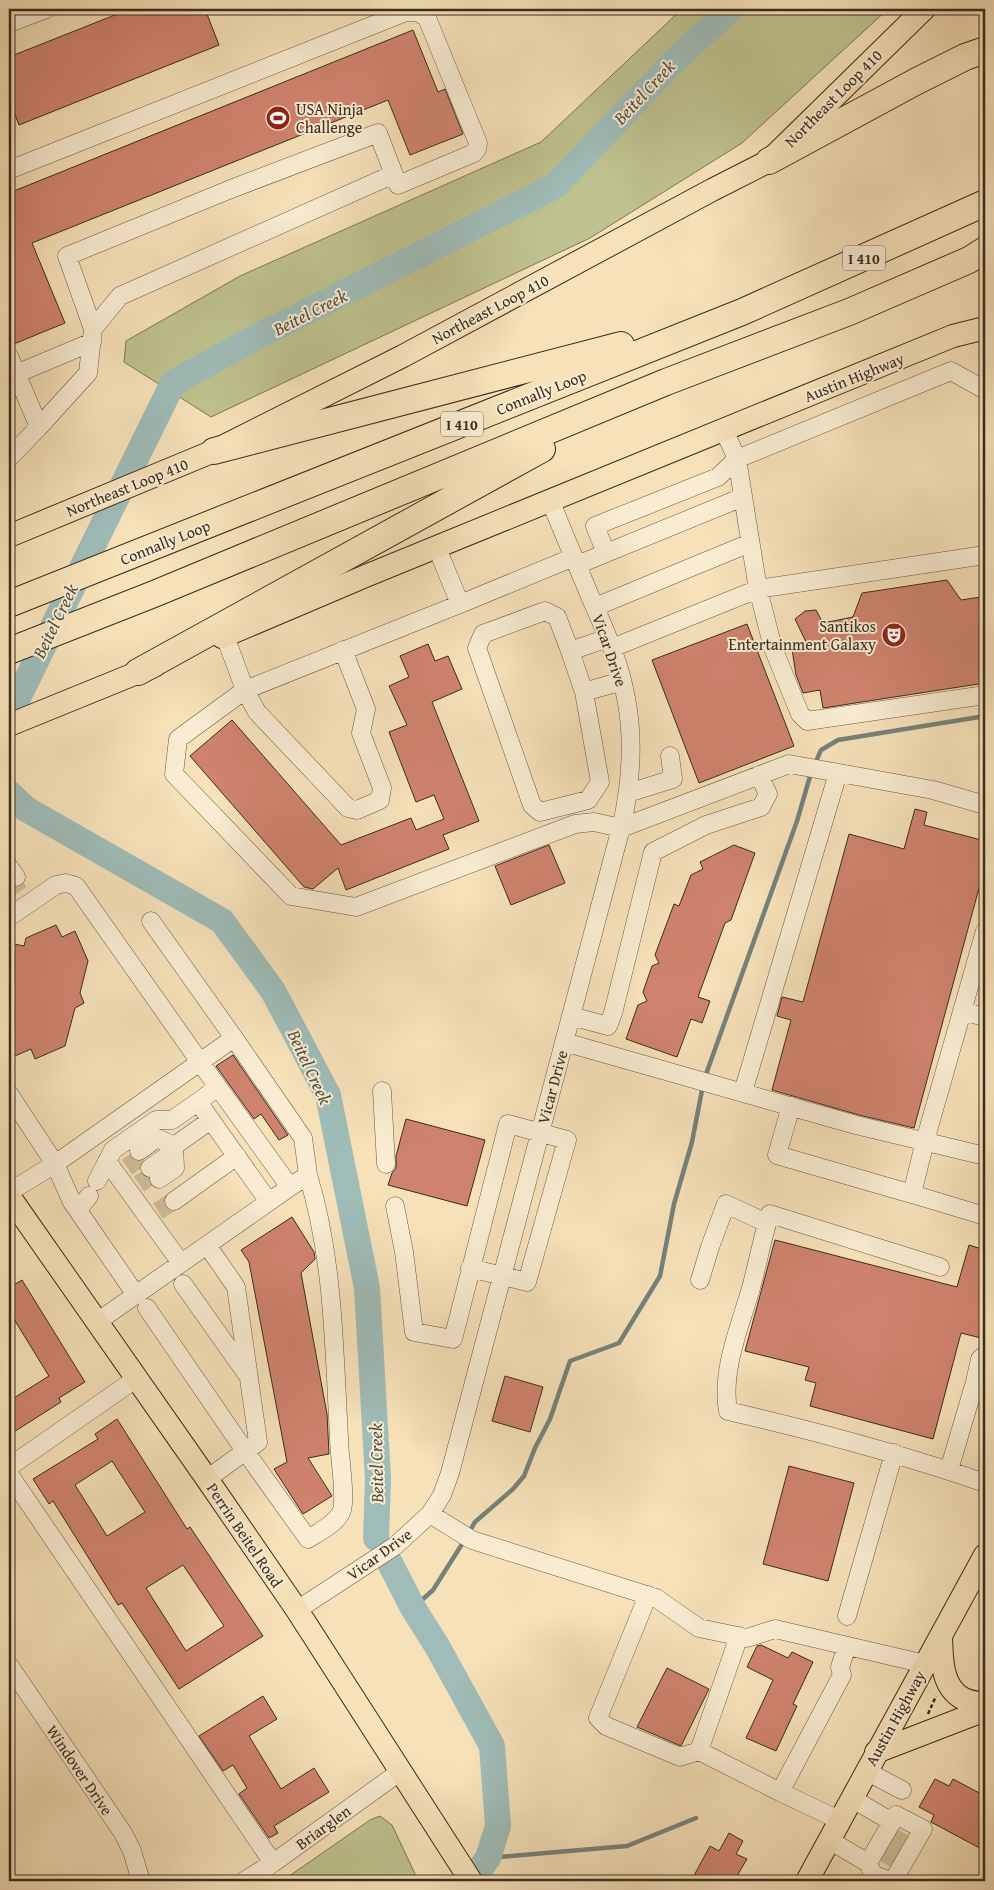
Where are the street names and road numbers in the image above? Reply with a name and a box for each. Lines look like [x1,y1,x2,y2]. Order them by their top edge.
street label: Northeast Loop 410 [779,43,888,152]
road number: I 410 [843,246,885,270]
street label: Northeast Loop 410 [427,268,553,350]
street label: Austin Highway [800,346,908,408]
street label: Connally Loop [492,363,590,421]
road number: I 410 [441,412,483,436]
street label: Northeast Loop 410 [62,451,192,522]
street label: Connally Loop [116,513,214,571]
street label: Vicar Drive [586,610,634,690]
street label: Vicar Drive [531,1047,573,1127]
street label: Perrin Beitel Road [201,1478,289,1593]
street label: Vicar Drive [341,1522,417,1586]
street label: Austin Highway [859,1666,931,1770]
street label: Windover Drive [41,1720,119,1820]
street label: Briarglen [290,1799,356,1855]

